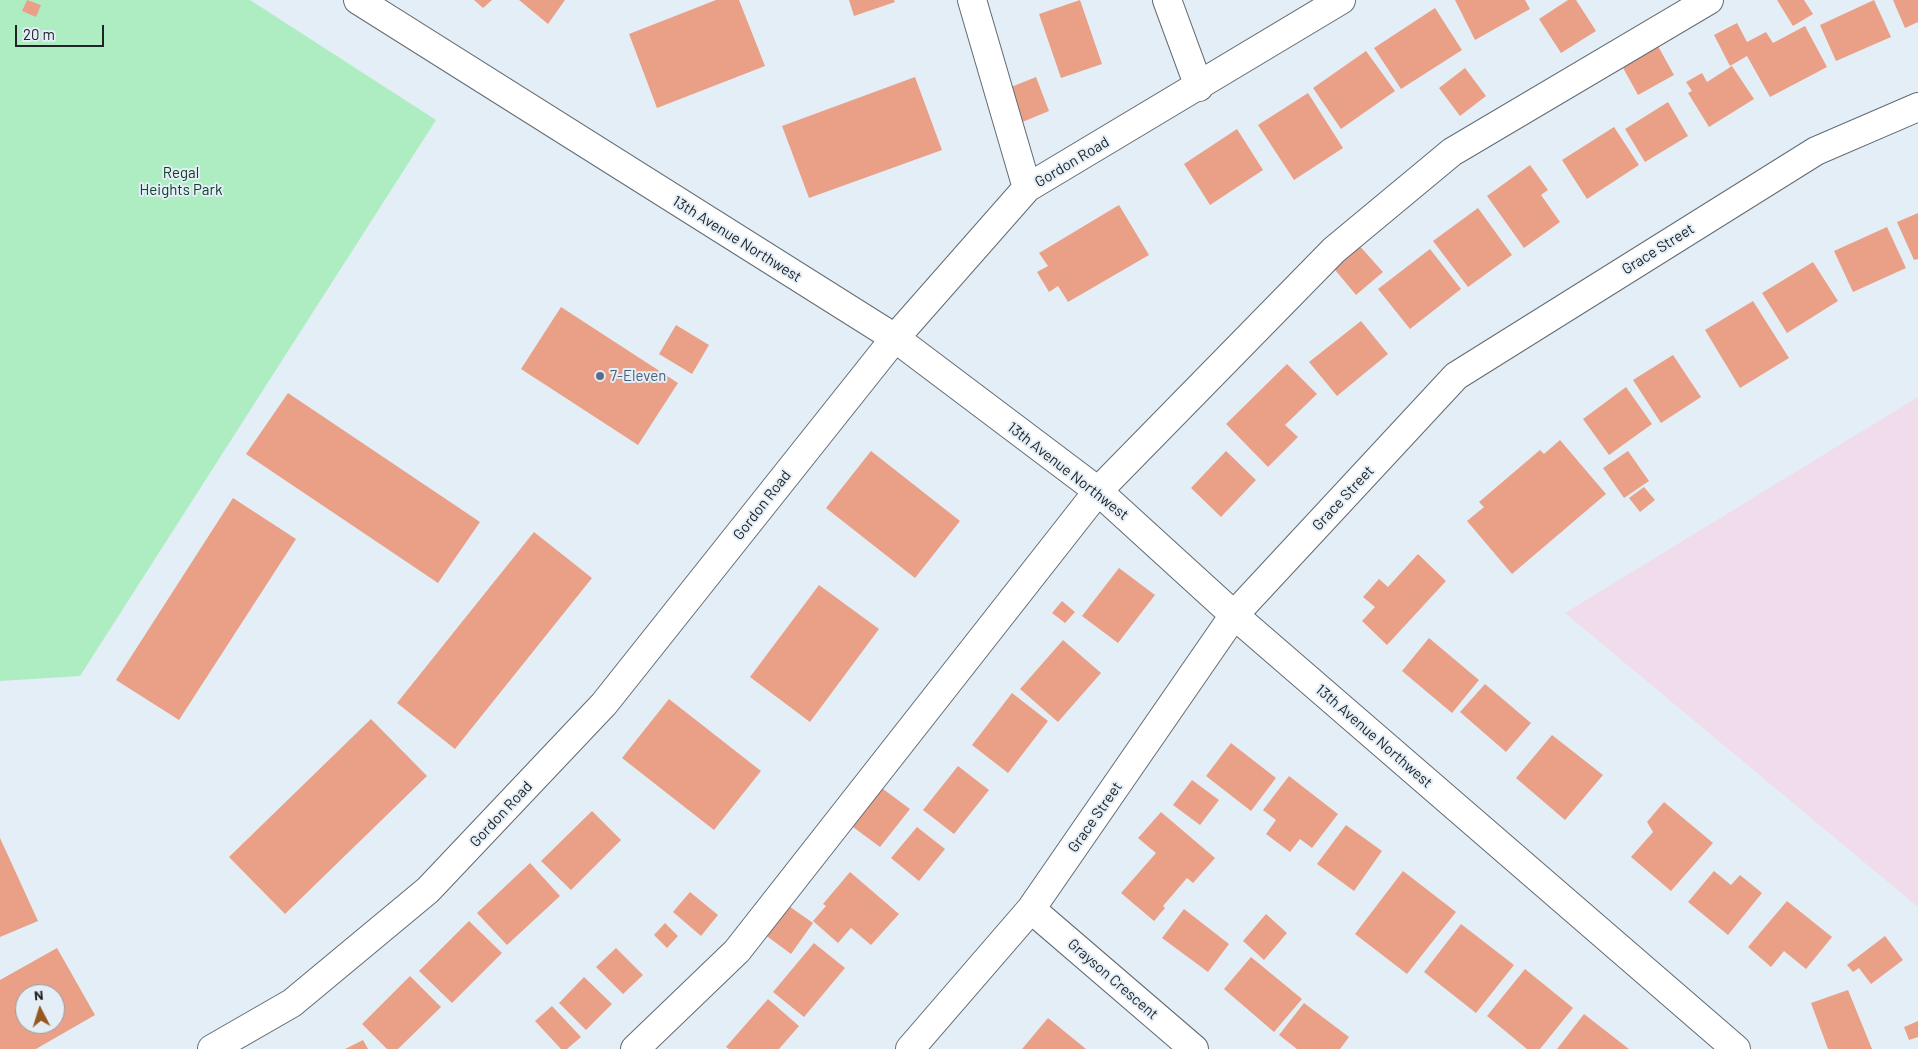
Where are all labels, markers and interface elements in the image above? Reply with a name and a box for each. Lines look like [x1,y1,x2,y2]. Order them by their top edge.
scale bar [18,15,106,47]
text: 20 m [23,25,55,43]
street label: Gordon Road [1032,133,1112,191]
park label: Regal Heights Park [140,164,222,199]
street label: 13th Avenue Northwest [669,192,805,286]
street label: Grace Street [1618,220,1698,278]
place label: 7-Eleven [610,367,666,385]
marker: 7-Eleven [594,370,606,382]
street label: 13th Avenue Northwest [1004,418,1132,524]
street label: Grace Street [1308,462,1378,534]
street label: Gordon Road [729,467,795,543]
street label: 13th Avenue Northwest [1312,680,1436,792]
street label: Gordon Road [466,777,536,851]
street label: Grace Street [1064,778,1126,856]
street label: Grayson Crescent [1064,935,1162,1023]
north arrow [15,984,65,1034]
text: N [33,986,44,1003]

